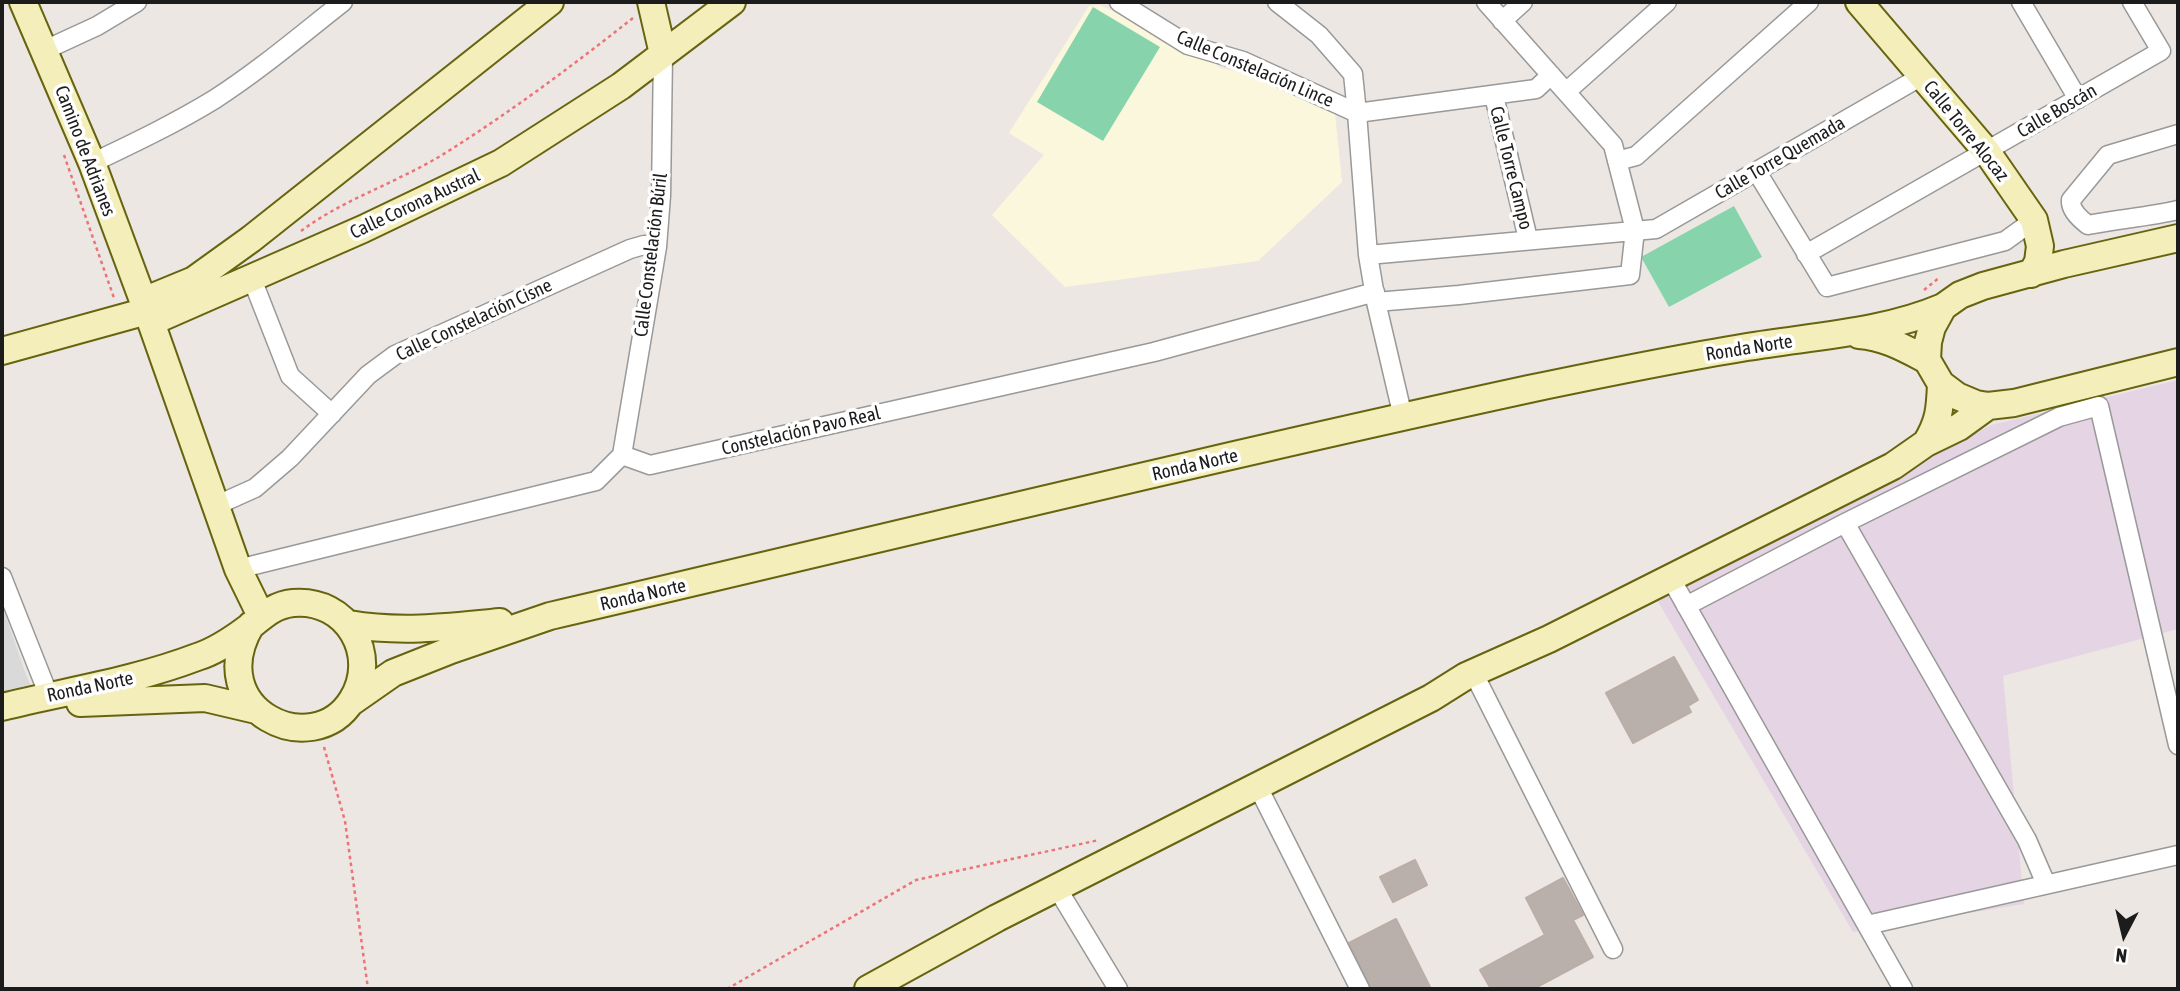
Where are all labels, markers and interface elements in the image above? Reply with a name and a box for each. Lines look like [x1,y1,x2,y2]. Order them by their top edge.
street label: Calle Constelación Lince [1173,26,1337,112]
street label: Calle Torre Alocaz [1918,76,2014,186]
street label: Calle Boscán [2013,79,2101,143]
street label: Camino de Adrianes [50,82,120,220]
street label: Calle Torre Campo [1485,104,1537,232]
street label: Calle Torre Quemada [1711,112,1849,204]
street label: Calle Corona Austral [346,164,484,244]
street label: Calle Constelación Búril [630,172,672,338]
street label: Calle Constelación Cisne [392,274,556,366]
street label: Ronda Norte [1704,330,1794,366]
street label: Constelación Pavo Real [719,402,883,460]
street label: Ronda Norte [1150,444,1240,486]
street label: Ronda Norte [598,574,688,616]
street label: Ronda Norte [45,667,135,707]
north arrow [2089,900,2159,970]
text: N [2115,944,2128,967]

